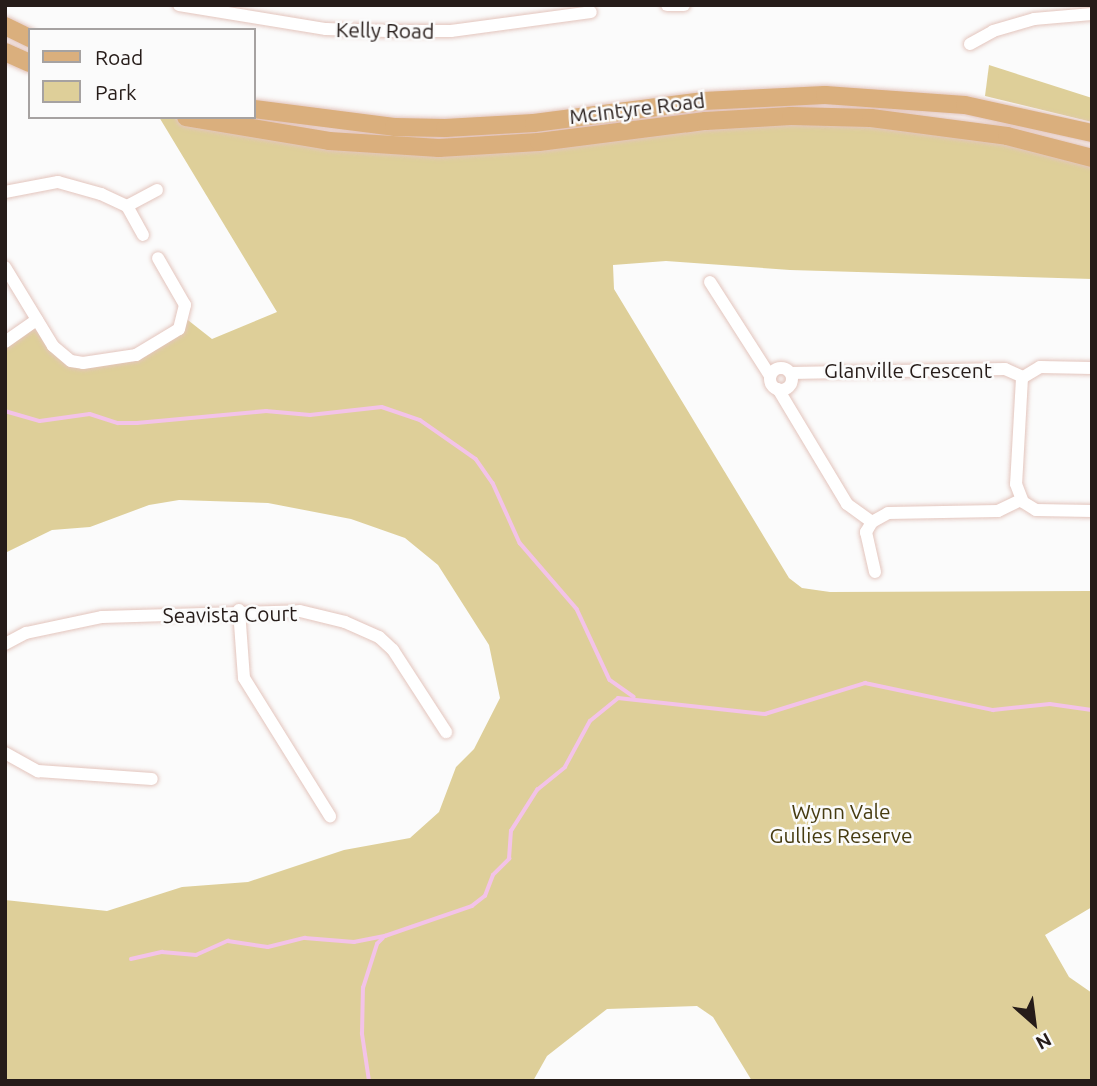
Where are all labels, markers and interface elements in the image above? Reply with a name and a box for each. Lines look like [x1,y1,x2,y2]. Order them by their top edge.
street label: Kelly Road [336,17,434,43]
legend [28,28,256,119]
text: Road [95,45,143,69]
text: Park [95,80,137,104]
street label: McIntyre Road [568,87,706,129]
street label: Glanville Crescent [824,357,992,383]
street label: Seavista Court [162,600,298,628]
park label: Wynn Vale Gullies Reserve [769,798,913,848]
north arrow [999,988,1069,1058]
text: N [1032,1028,1055,1055]

